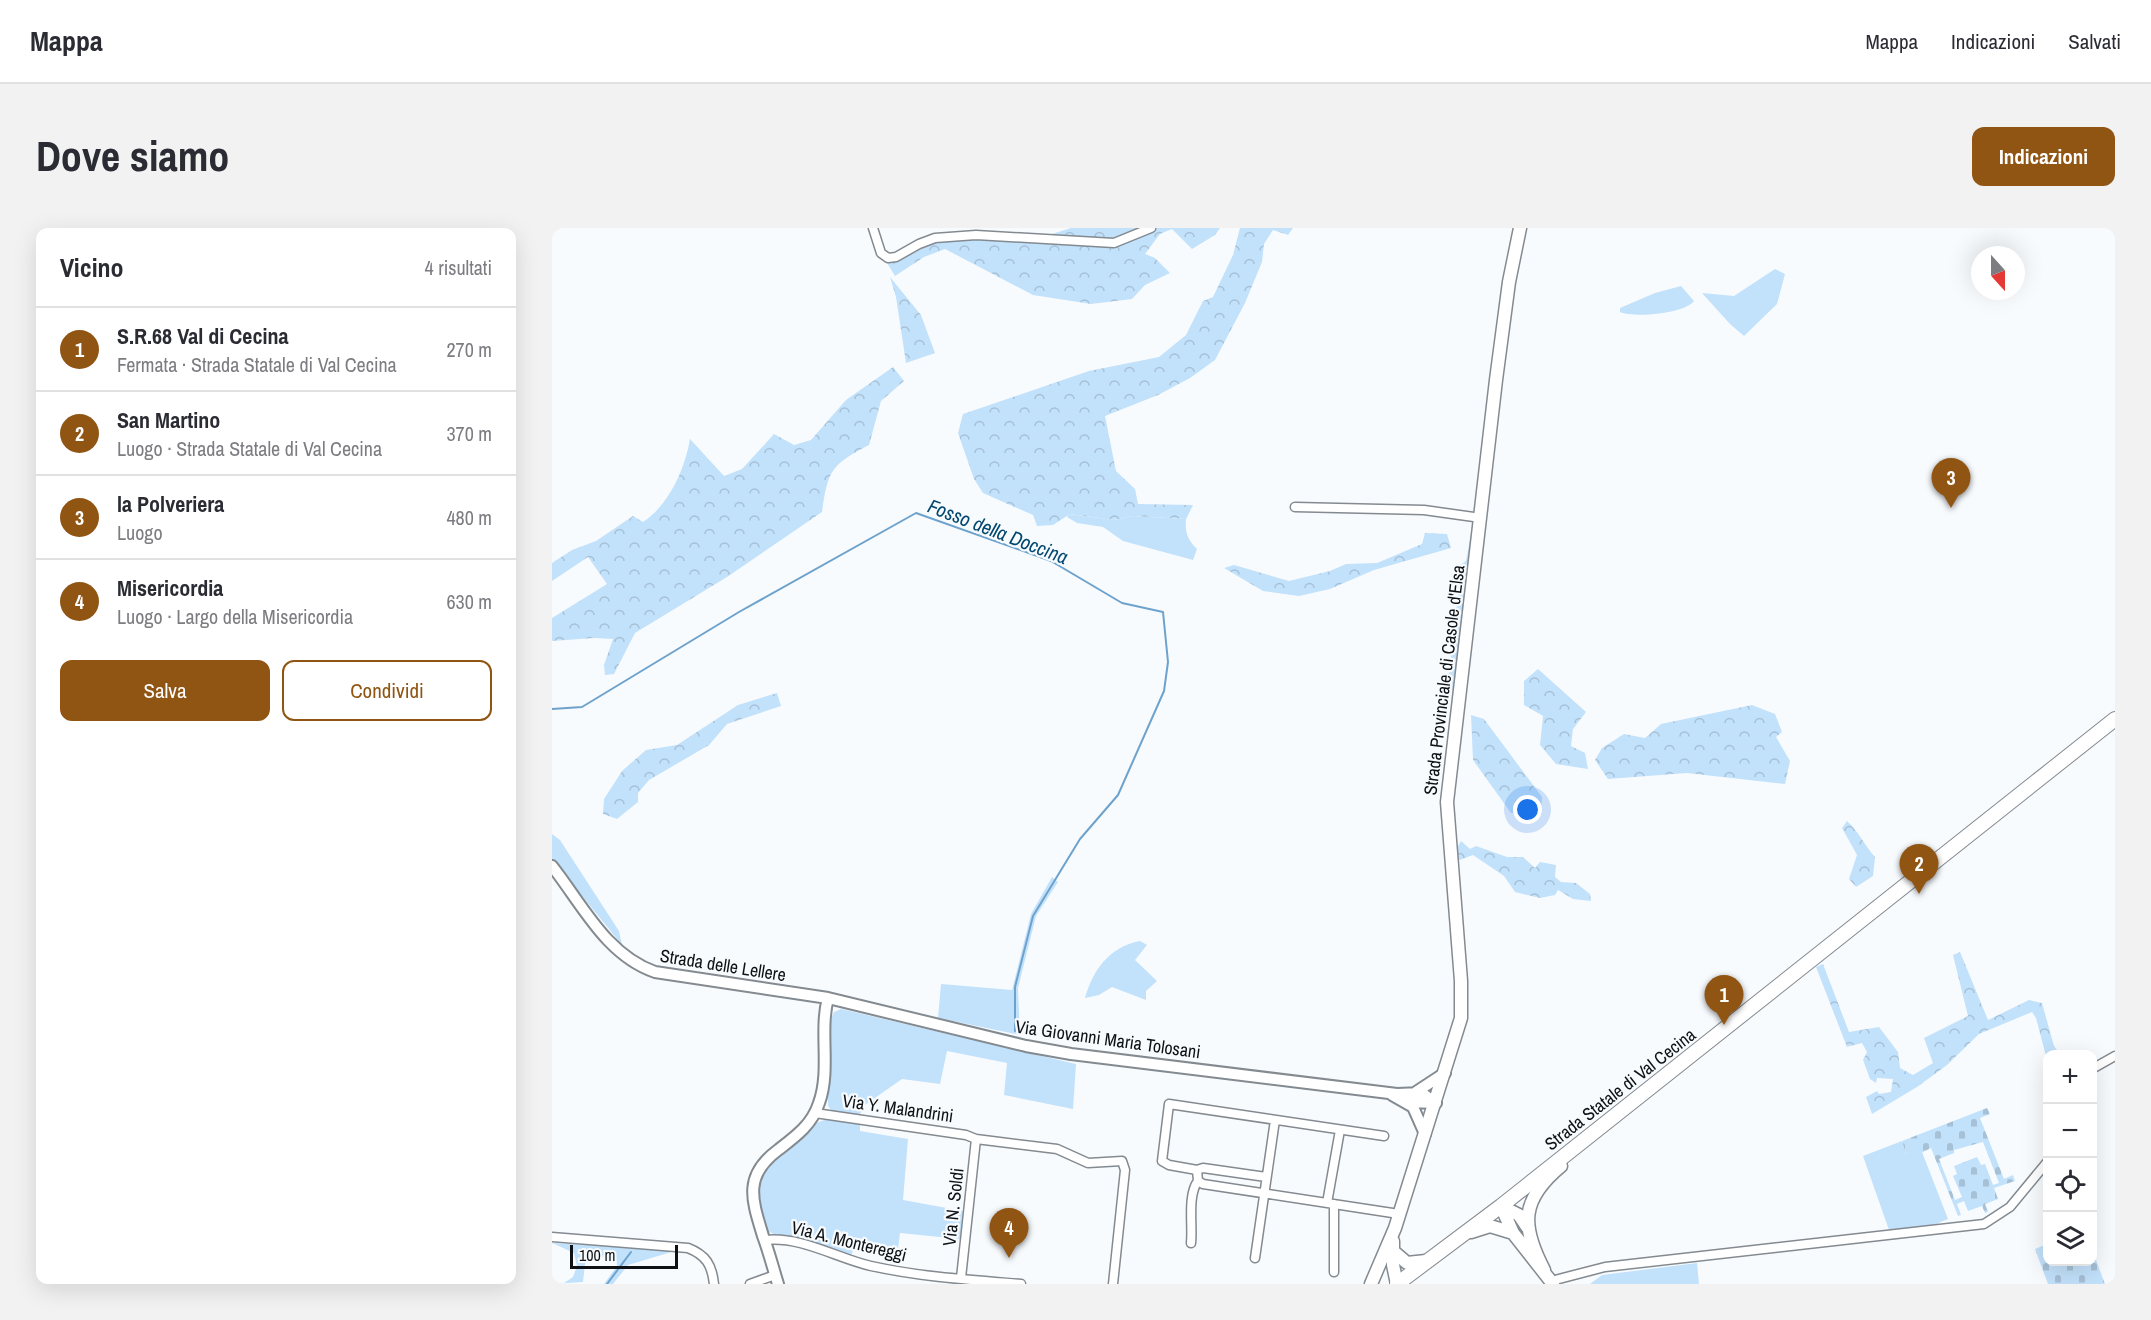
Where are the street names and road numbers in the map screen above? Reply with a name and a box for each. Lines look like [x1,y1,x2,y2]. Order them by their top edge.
street label: Strada Provinciale di Casole d'Elsa [1417,563,1471,797]
street label: Strada delle Lellere [658,943,788,987]
street label: Via Giovanni Maria Tolosani [1014,1014,1202,1064]
street label: Strada Statale di Val Cecina [1539,1022,1701,1156]
street label: Via Y. Malandrini [841,1088,955,1128]
street label: Via N. Soldi [936,1167,970,1247]
street label: Via A. Montereggi [789,1215,909,1267]

